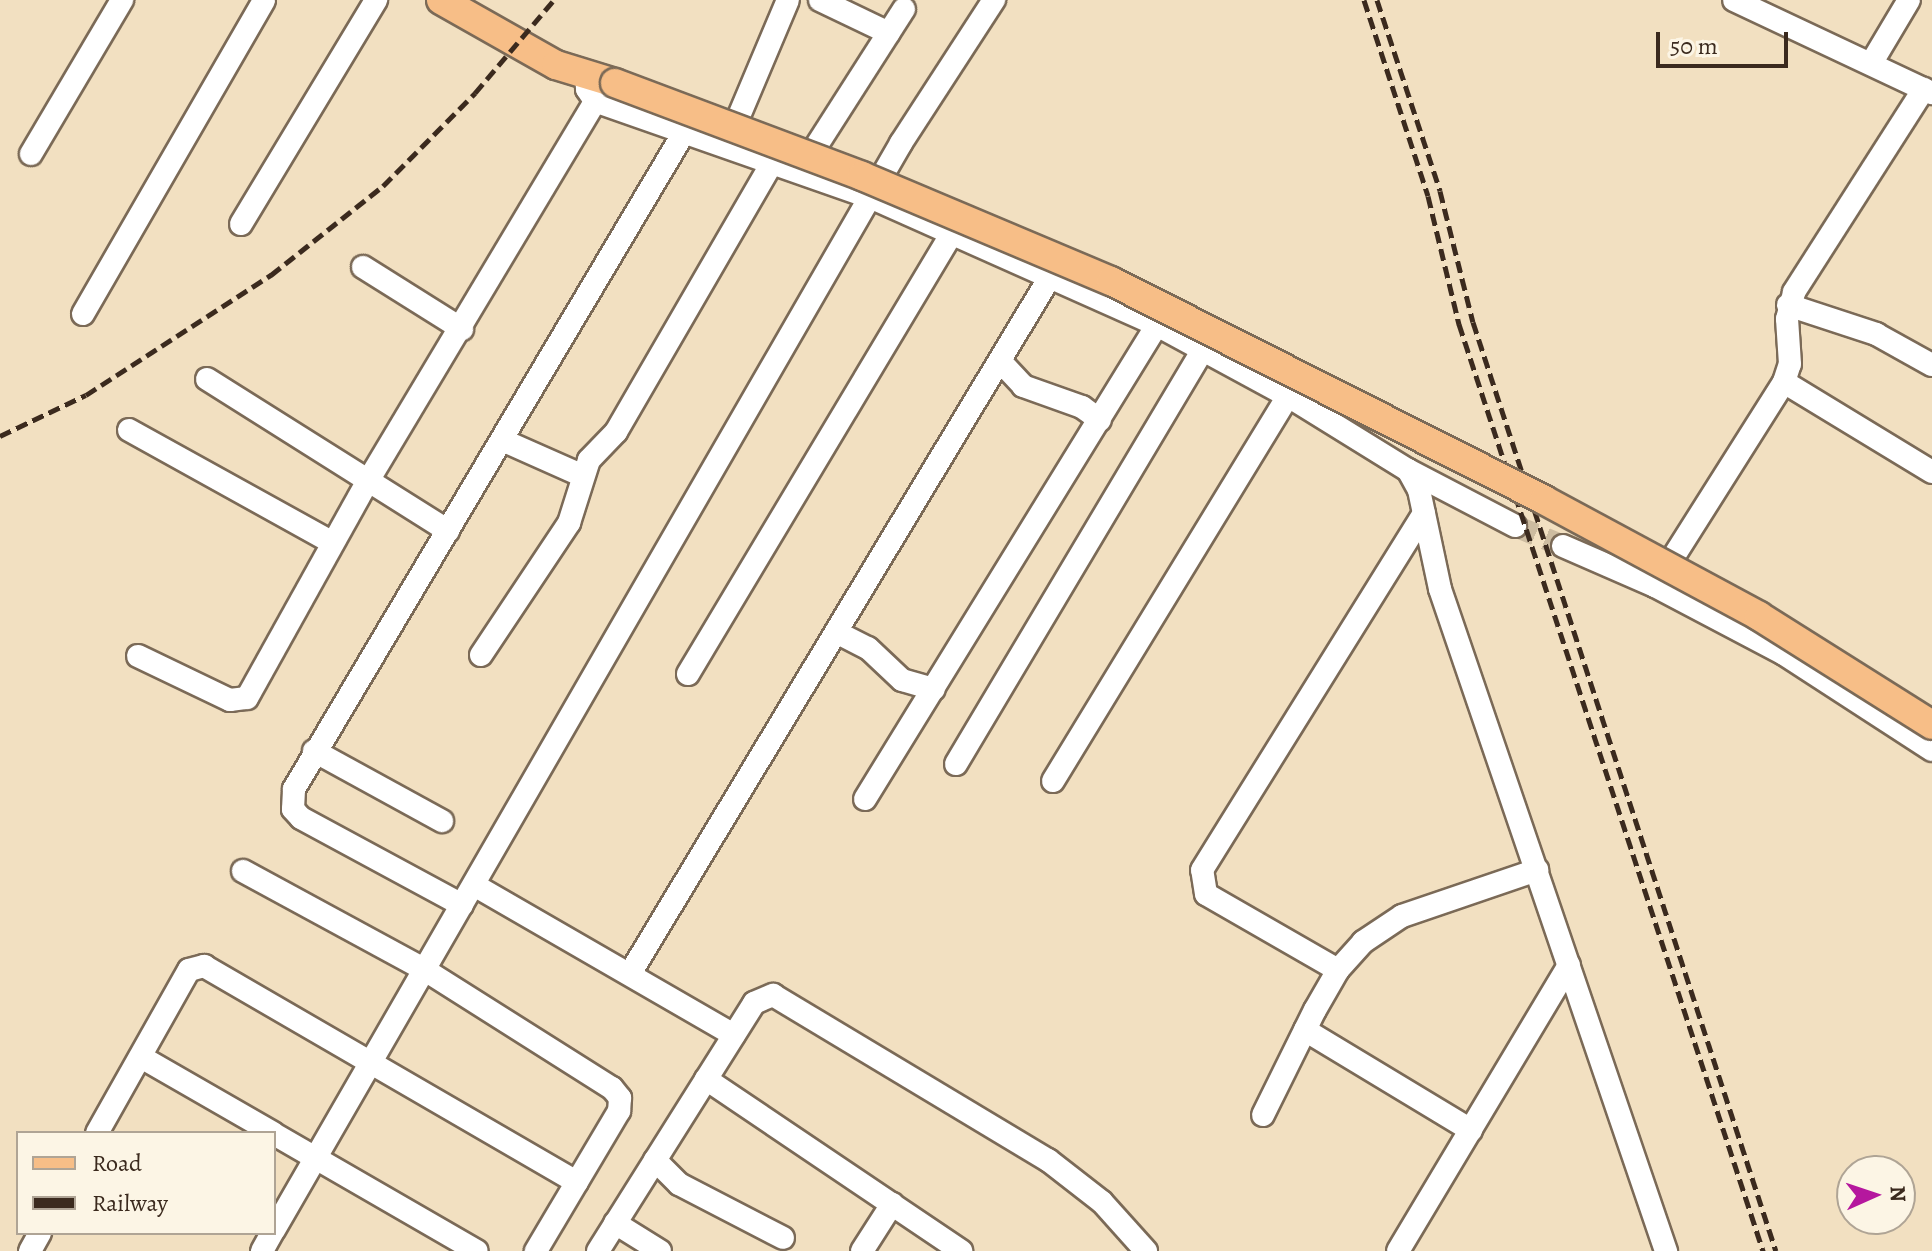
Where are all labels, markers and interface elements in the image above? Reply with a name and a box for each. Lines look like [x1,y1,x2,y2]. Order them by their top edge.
scale bar [1660,16,1792,66]
text: 50 m [1670,30,1718,62]
legend [16,1131,276,1235]
text: Road [92,1147,142,1179]
north arrow [1836,1155,1916,1235]
text: N [1883,1185,1913,1203]
text: Railway [92,1187,168,1219]

